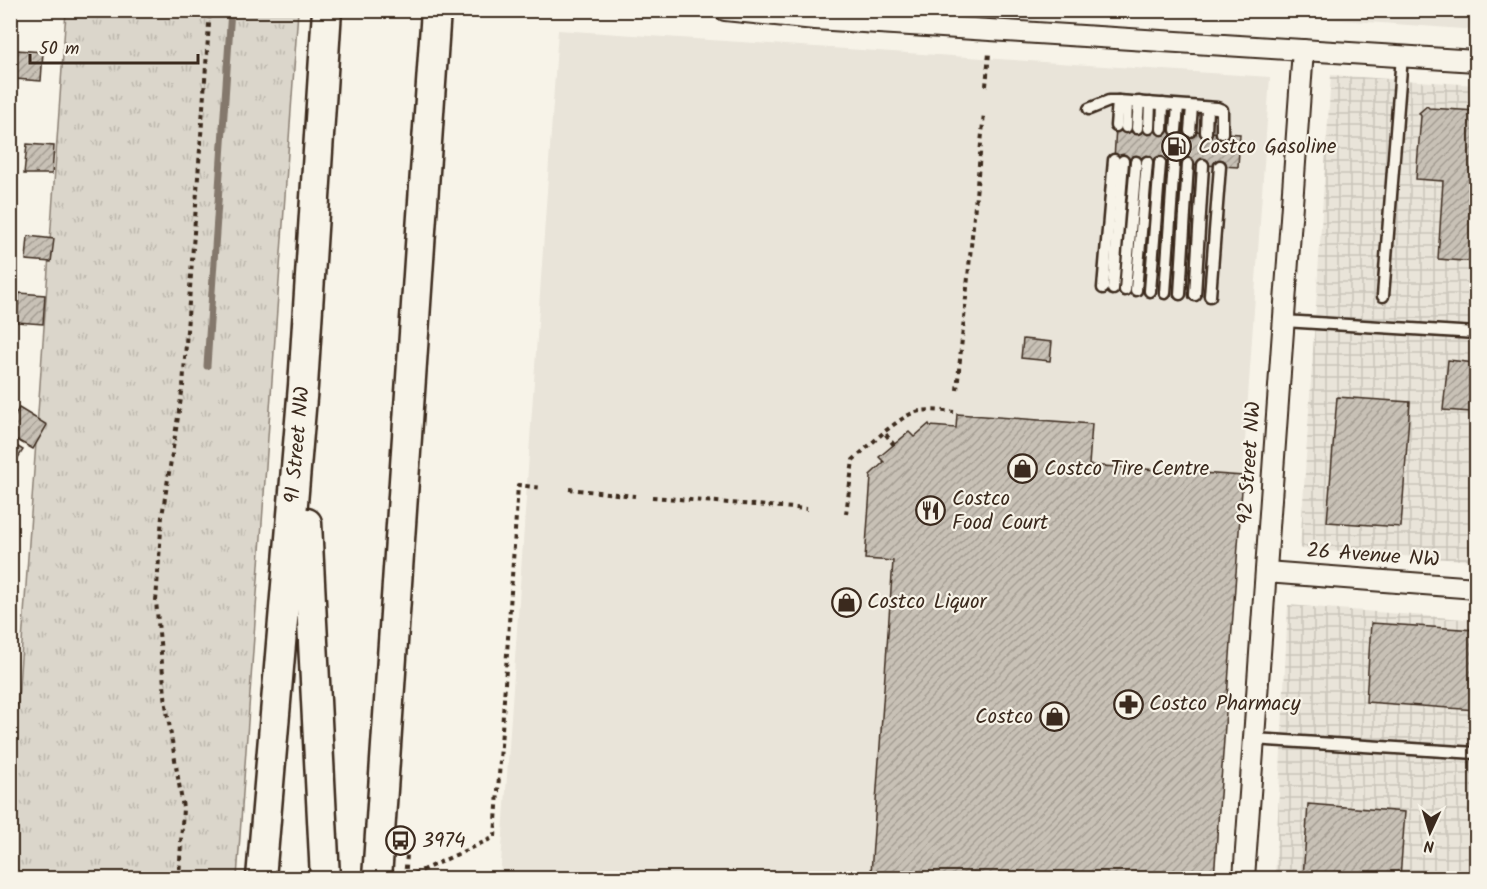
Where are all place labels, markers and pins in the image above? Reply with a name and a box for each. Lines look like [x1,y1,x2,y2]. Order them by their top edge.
fuel station icon: Costco Gasoline [1161,131,1193,163]
place label: Costco Gasoline [1198,131,1337,164]
shop icon: Costco Tire Centre [1007,453,1039,485]
place label: Costco Tire Centre [1044,453,1210,486]
place label: Costco Food Court [952,483,1049,540]
restaurant icon: Costco Food Court [915,495,947,527]
shop icon: Costco Liquor [830,586,862,618]
place label: Costco Liquor [867,586,987,619]
pharmacy icon: Costco Pharmacy [1112,688,1144,720]
place label: Costco Pharmacy [1149,688,1301,721]
place label: Costco [975,701,1033,734]
shop icon: Costco [1038,701,1070,733]
bus stop icon: 3974 [385,825,417,857]
place label: 3974 [422,825,466,858]

